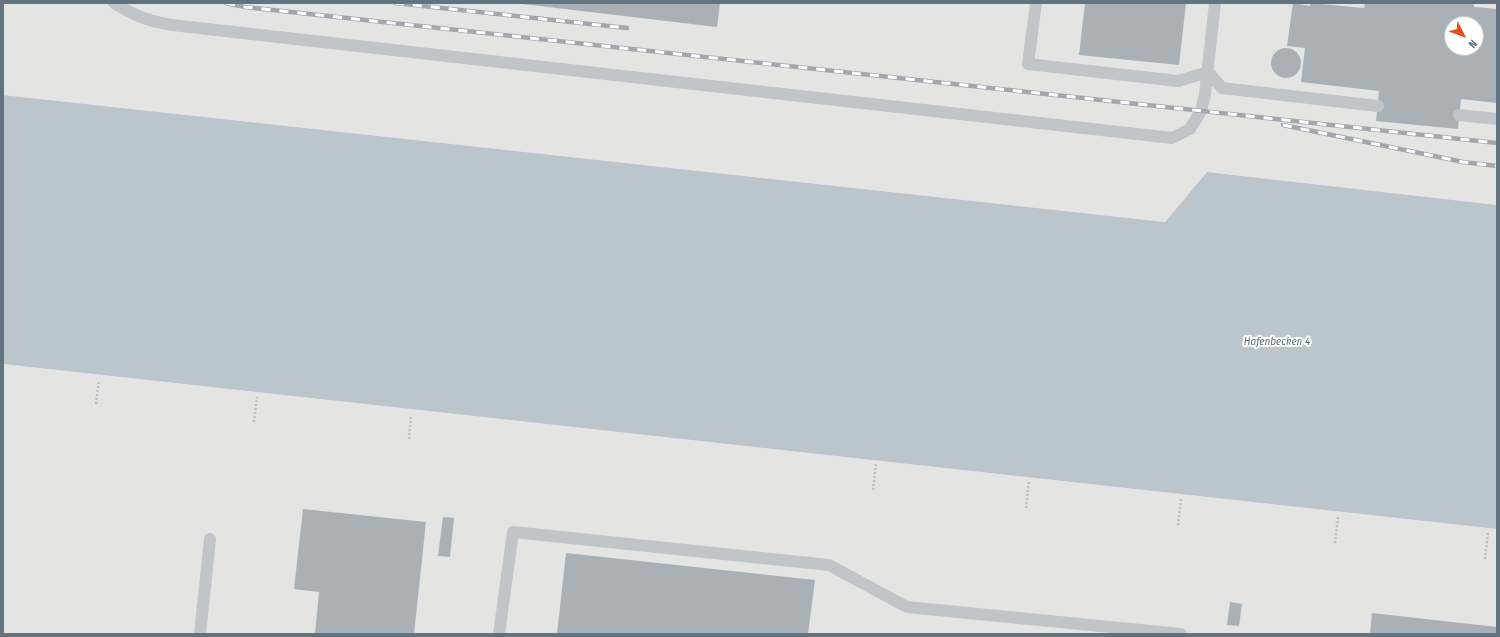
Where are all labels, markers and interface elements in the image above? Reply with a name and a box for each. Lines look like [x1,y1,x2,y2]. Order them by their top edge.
north arrow [1444,16,1484,56]
text: N [1466,37,1480,50]
water label: Hafenbecken 4 [1244,335,1310,349]

